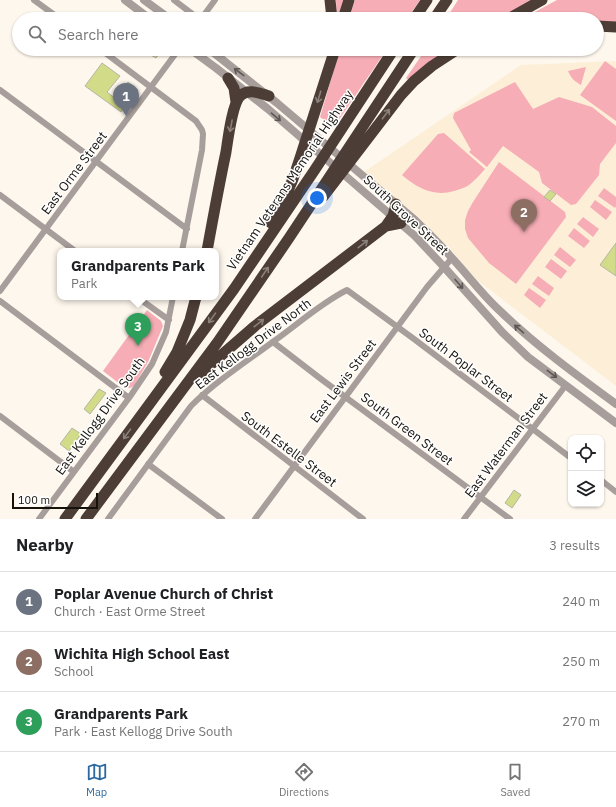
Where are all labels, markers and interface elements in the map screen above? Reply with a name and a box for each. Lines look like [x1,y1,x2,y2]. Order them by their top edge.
search box [12,12,604,56]
icon: search [26,23,48,45]
text: Search here [58,25,138,44]
one-way arrow [234,68,245,76]
pin: 1 [113,83,139,116]
street label: Vietnam Veterans Memorial Highway [223,86,357,274]
one-way arrow [315,91,323,103]
one-way arrow [382,109,391,120]
one-way arrow [271,112,281,121]
one-way arrow [226,119,234,132]
street label: East Orme Street [37,128,111,218]
street label: South Grove Street [360,171,452,259]
your location [307,188,327,208]
pin: 2 [511,199,537,232]
one-way arrow [357,240,368,249]
popup [57,248,219,300]
text: Grandparents Park [71,256,205,275]
one-way arrow [261,267,269,278]
text: Park [71,275,97,292]
one-way arrow [454,278,463,288]
street label: East Kellogg Drive North [192,295,314,393]
pin: 3 [125,313,151,346]
one-way arrow [208,313,217,324]
one-way arrow [254,319,265,327]
street label: South Poplar Street [415,324,517,406]
one-way arrow [514,324,524,333]
street label: East Lewis Street [306,336,380,426]
street label: East Kellogg Drive South [51,354,149,478]
one-way arrow [546,370,557,379]
street label: South Green Street [357,389,457,469]
street label: East Waterman Street [461,389,551,501]
street label: South Estelle Street [238,407,340,491]
one-way arrow [123,429,131,440]
map controls [568,435,604,507]
button: locate [568,435,604,471]
button: layers [568,471,604,507]
scale bar [12,491,98,510]
text: 100 m [18,493,50,507]
text: Nearby [16,534,74,556]
text: 3 results [549,537,600,554]
text: Poplar Avenue Church of Christ [54,584,273,603]
text: 1 [25,593,33,610]
text: 240 m [562,593,600,610]
text: Church · East Orme Street [54,603,205,620]
text: Wichita High School East [54,644,230,663]
text: 2 [25,653,33,670]
text: 250 m [562,653,600,670]
text: School [54,663,94,680]
text: Grandparents Park [54,704,188,723]
text: 3 [25,713,33,730]
text: 270 m [562,713,600,730]
text: Park · East Kellogg Drive South [54,723,233,740]
tab: Map [86,761,108,799]
tab: Directions [279,761,329,799]
tab: Saved [500,761,530,799]

